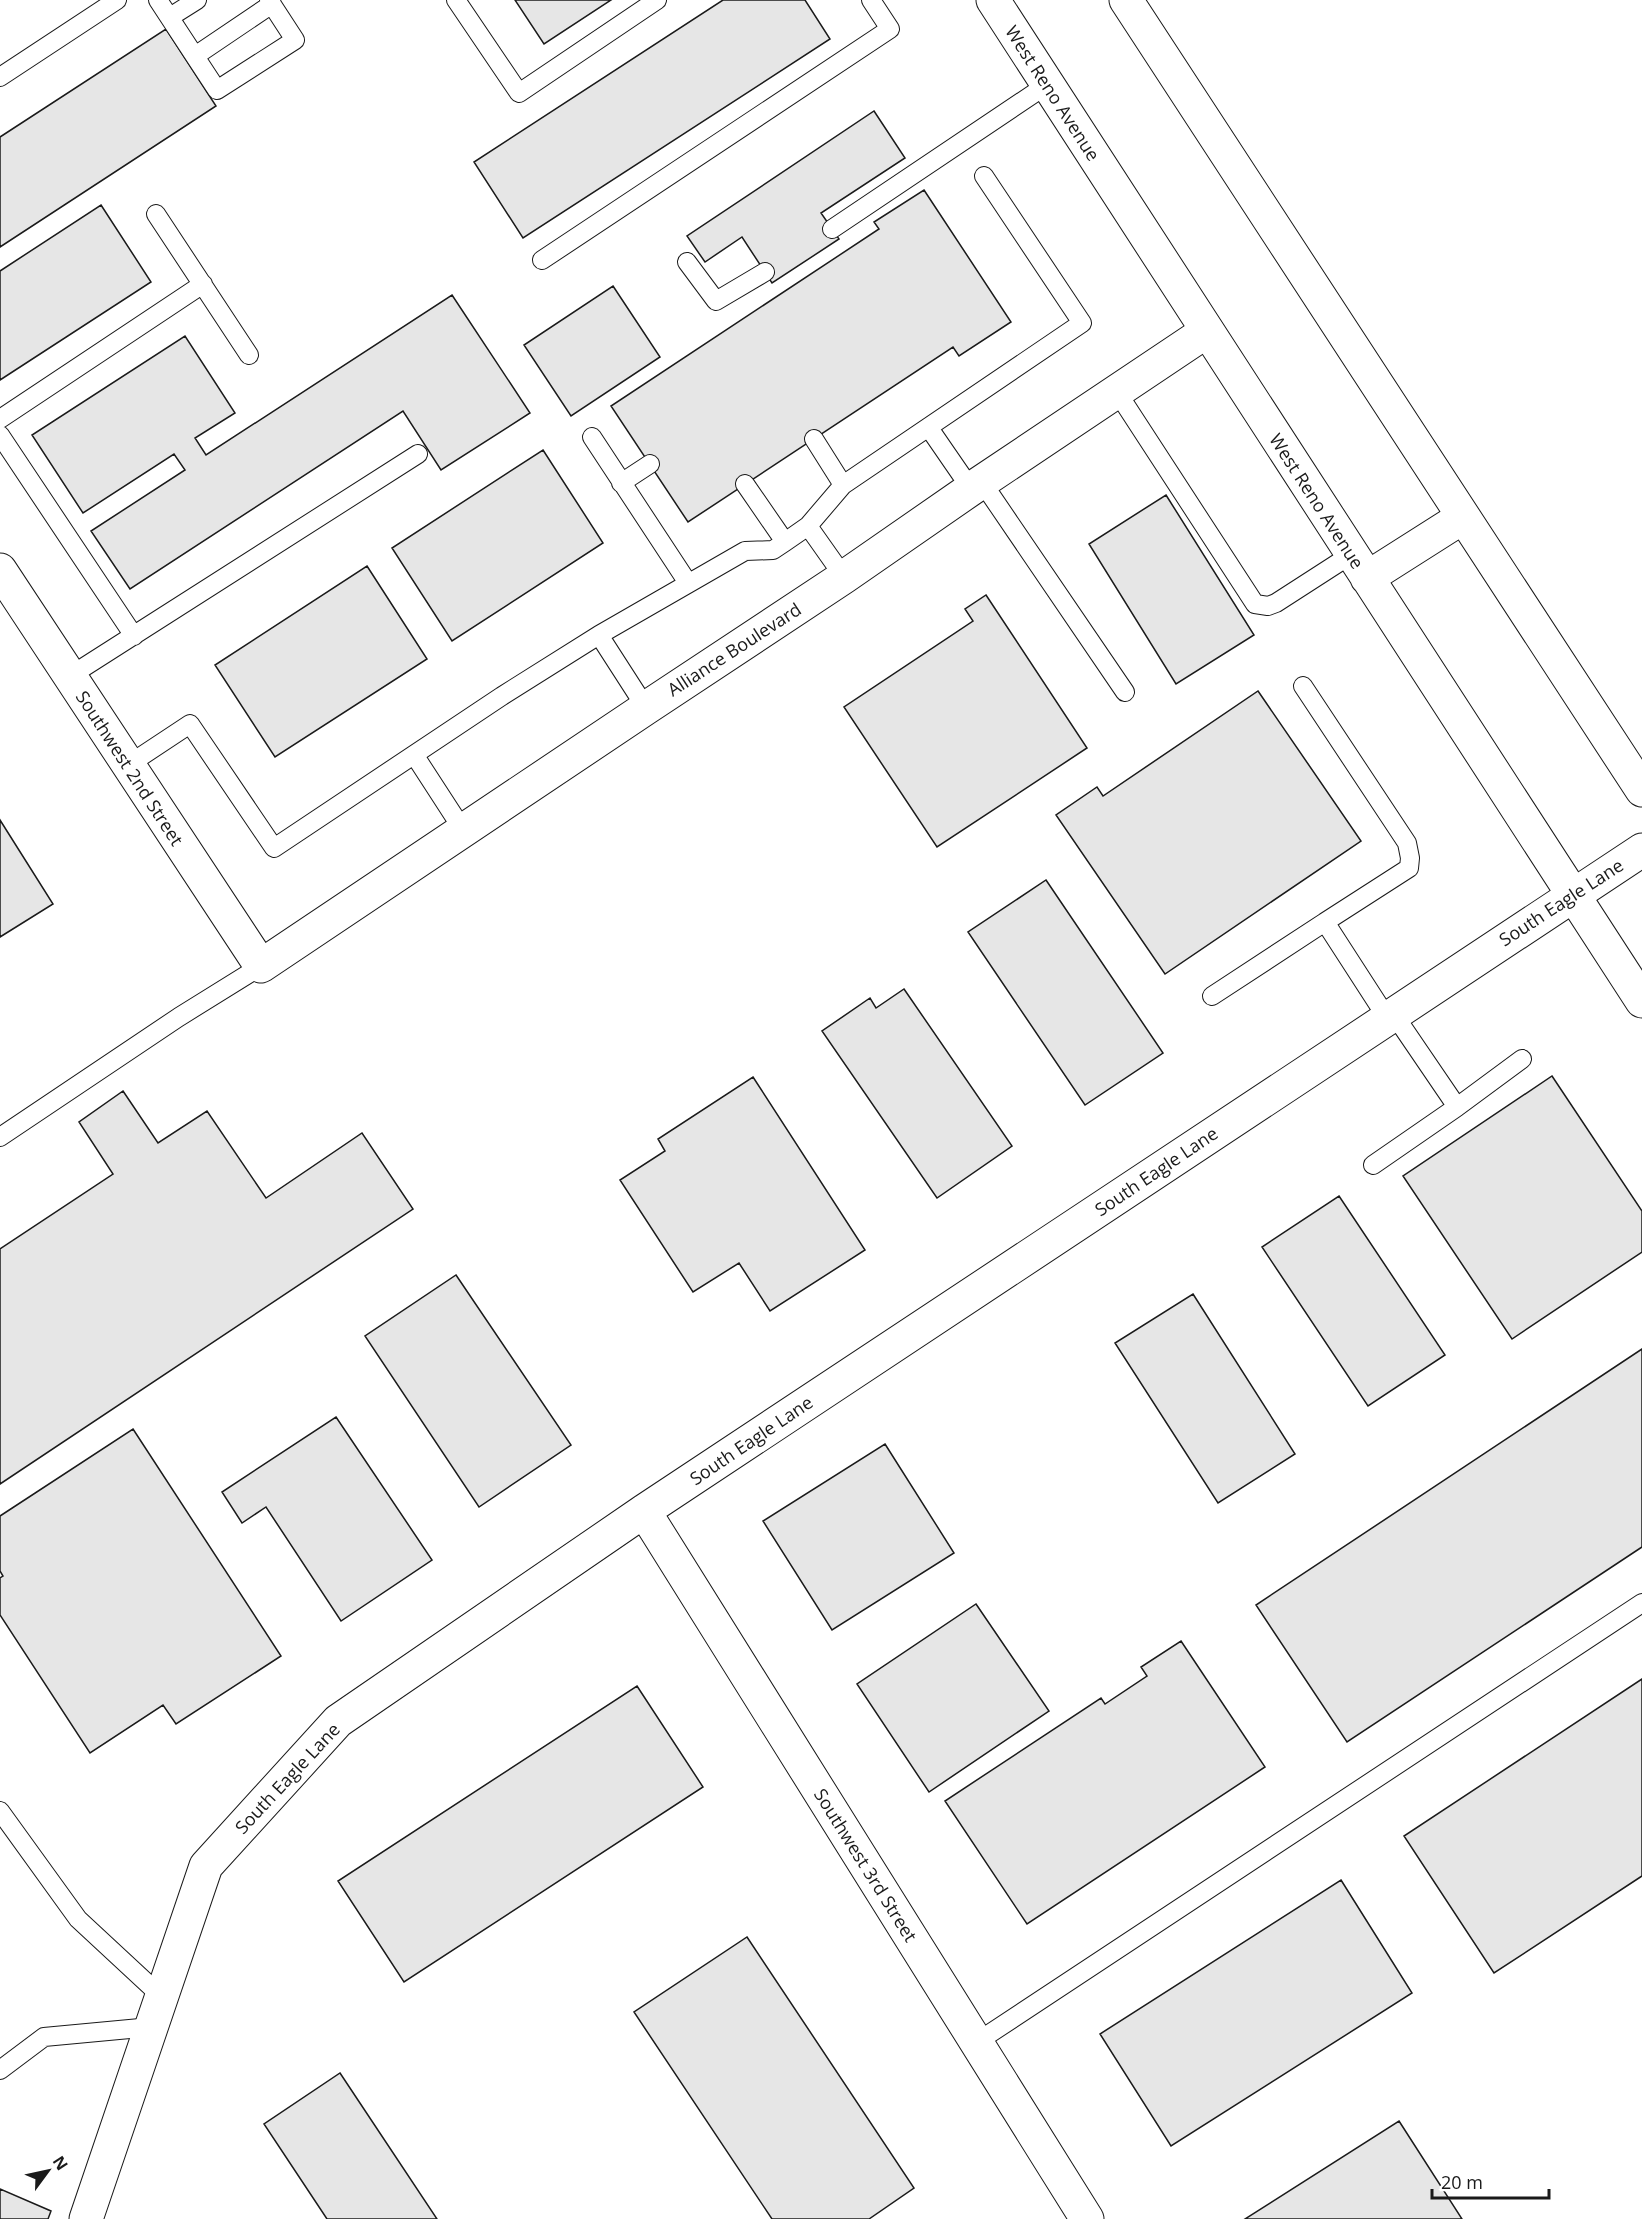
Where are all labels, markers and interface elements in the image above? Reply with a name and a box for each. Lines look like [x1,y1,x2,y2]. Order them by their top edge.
street label: West Reno Avenue [1000,21,1106,165]
street label: West Reno Avenue [1264,429,1370,573]
street label: Alliance Boulevard [662,597,806,701]
street label: Southwest 2nd Street [71,686,189,850]
street label: South Eagle Lane [1494,853,1628,951]
street label: South Eagle Lane [1090,1121,1222,1221]
street label: South Eagle Lane [685,1390,817,1490]
street label: South Eagle Lane [229,1717,345,1839]
street label: Southwest 3rd Street [809,1784,923,1946]
north arrow [18,2141,78,2201]
text: N [48,2151,73,2174]
scale bar [1432,2162,1549,2200]
text: 20 m [1441,2170,1483,2194]

